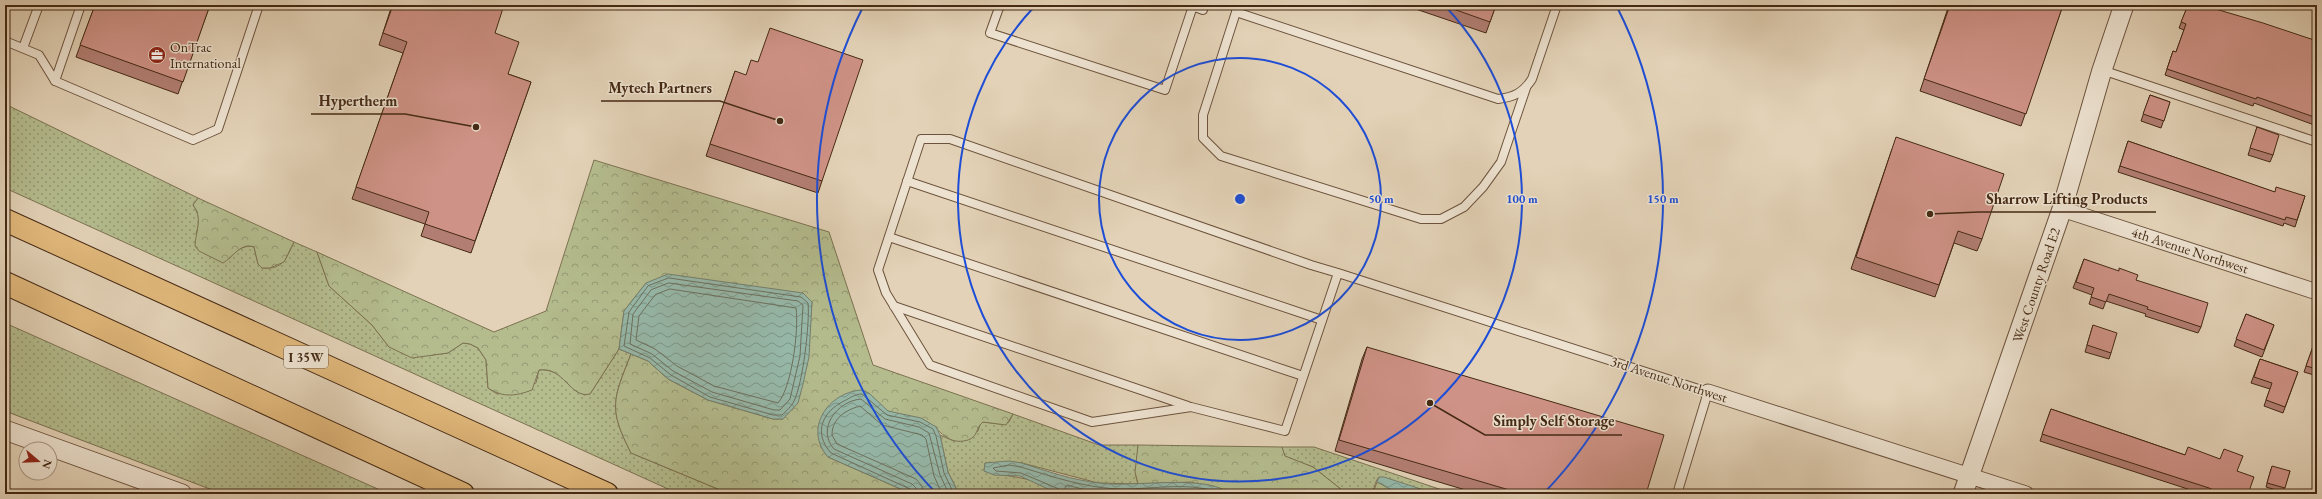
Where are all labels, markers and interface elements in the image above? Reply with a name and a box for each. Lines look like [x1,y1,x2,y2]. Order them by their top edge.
place label: OnTrac International [170,38,241,72]
office icon: OnTrac International [147,45,167,65]
callout: Mytech Partners [601,74,720,101]
text: Mytech Partners [608,78,712,97]
callout: Hypertherm [311,87,405,114]
text: Hypertherm [319,91,397,110]
callout: Sharrow Lifting Products [1979,185,2156,212]
text: Sharrow Lifting Products [1986,189,2148,208]
text: 50 m [1368,191,1394,207]
text: 100 m [1506,191,1538,207]
text: 150 m [1647,191,1679,207]
centre of rings [1233,192,1247,206]
street label: 4th Avenue Northwest [2129,223,2251,278]
street label: West County Road E2 [2008,225,2064,345]
road number: I 35W [284,346,328,368]
street label: 3rd Avenue Northwest [1608,352,1730,407]
callout: Simply Self Storage [1485,408,1622,435]
text: Simply Self Storage [1494,411,1614,430]
north arrow [18,441,58,481]
text: N [39,458,56,471]

